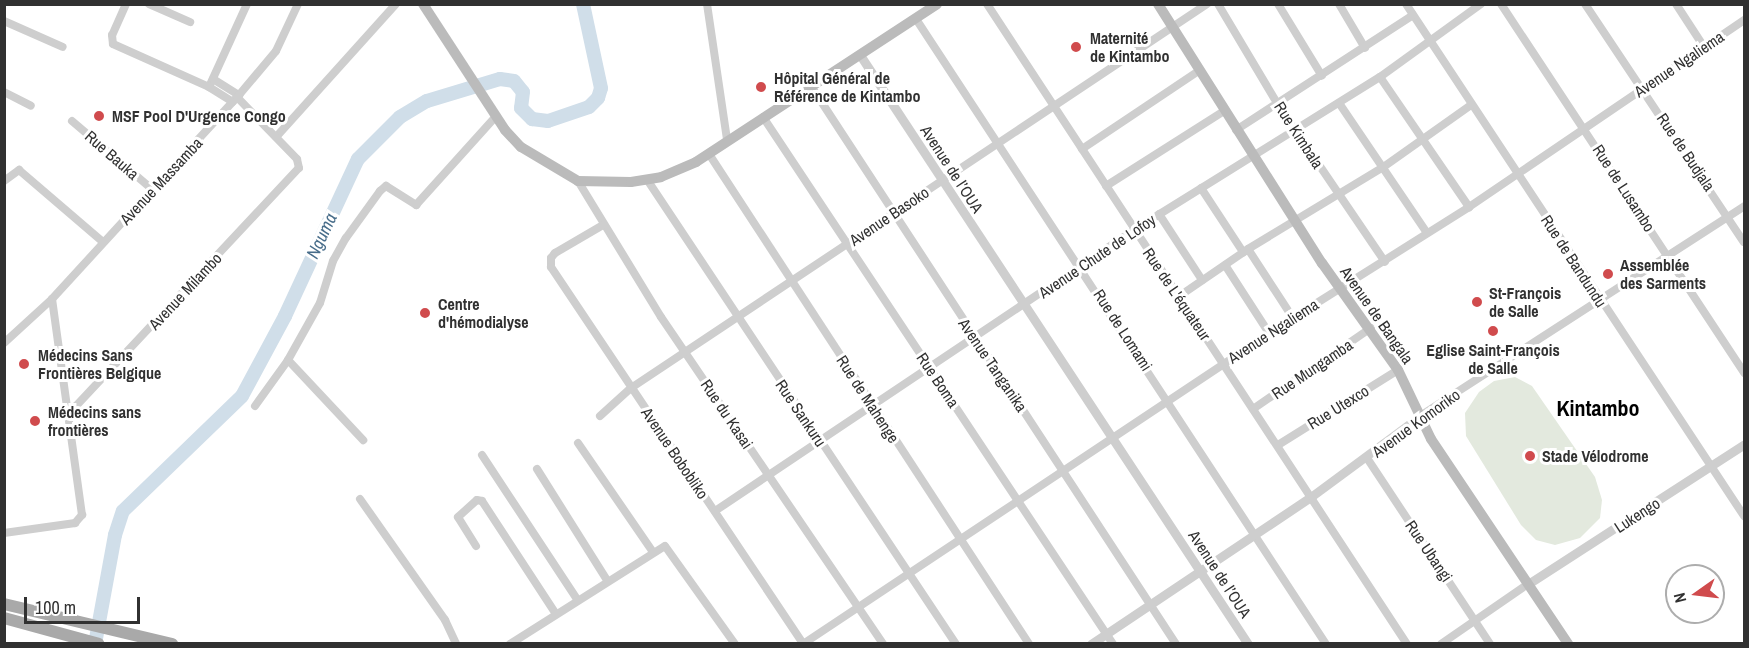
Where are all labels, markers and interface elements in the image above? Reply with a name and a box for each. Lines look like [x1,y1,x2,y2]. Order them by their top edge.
street label: Avenue Ngaliema [1630,27,1728,101]
place label: Maternité de Kintambo [1090,28,1169,66]
marker: Maternité de Kintambo [1067,38,1085,56]
place label: Hôpital Général de Référence de Kintambo [774,68,921,106]
marker: Hôpital Général de Référence de Kintambo [752,78,770,96]
street label: Rue Kimbala [1270,98,1328,172]
place label: MSF Pool D'Urgence Congo [112,106,286,126]
marker: MSF Pool D'Urgence Congo [90,107,108,125]
street label: Rue de Budjala [1653,109,1719,195]
street label: Avenue de l’OUA [917,122,987,216]
street label: Rue Bauka [81,126,143,184]
street label: Avenue Massamba [116,133,206,229]
street label: Rue de Lusambo [1589,141,1659,235]
street label: Avenue Basoko [846,182,932,250]
water label: Nguma [302,210,342,262]
street label: Avenue Chute de Lofoy [1035,210,1159,302]
street label: Rue de Bandundu [1537,211,1611,311]
street label: Rue de L'équateur [1139,244,1215,344]
street label: Avenue Milambo [144,249,226,333]
place label: Assemblée des Sarments [1620,255,1706,293]
street label: Avenue de Bangala [1336,263,1418,367]
marker: Assemblée des Sarments [1601,267,1615,281]
place label: St-François de Salle [1489,283,1561,321]
street label: Rue de Lomami [1090,286,1156,374]
place label: Centre d'hémodialyse [438,294,529,332]
street label: Avenue Ngaliema [1224,295,1322,367]
marker: St-François de Salle [1470,295,1484,309]
marker: Centre d'hémodialyse [416,304,434,322]
street label: Avenue Tanganika [955,315,1031,415]
marker: Eglise Saint-François de Salle [1486,324,1500,338]
street label: Rue Mungamba [1268,335,1356,403]
place label: Eglise Saint-François de Salle [1426,340,1560,378]
place label: Médecins Sans Frontières Belgique [38,345,161,383]
street label: Rue Boma [913,349,963,411]
street label: Rue de Mahenge [833,352,903,446]
marker: Médecins Sans Frontières Belgique [15,355,33,373]
street label: Rue du Kasai [697,376,757,452]
street label: Rue Sankuru [772,376,830,450]
street label: Rue Utexco [1304,381,1372,433]
street label: Avenue Komoriko [1368,385,1464,461]
district label: Kintambo [1556,396,1640,422]
place label: Médecins sans frontières [48,402,141,440]
street label: Avenue Bobobliko [637,404,713,502]
marker: Médecins sans frontières [26,412,44,430]
place label: Stade Vélodrome [1542,446,1648,466]
marker: Stade Vélodrome [1523,449,1537,463]
street label: Lukengo [1611,493,1663,537]
street label: Rue Ubangi [1401,517,1457,585]
street label: Avenue de l’OUA [1185,527,1255,621]
north arrow [1665,564,1725,624]
scale bar [27,585,142,623]
text: N [1668,591,1691,605]
text: 100 m [35,595,76,620]

